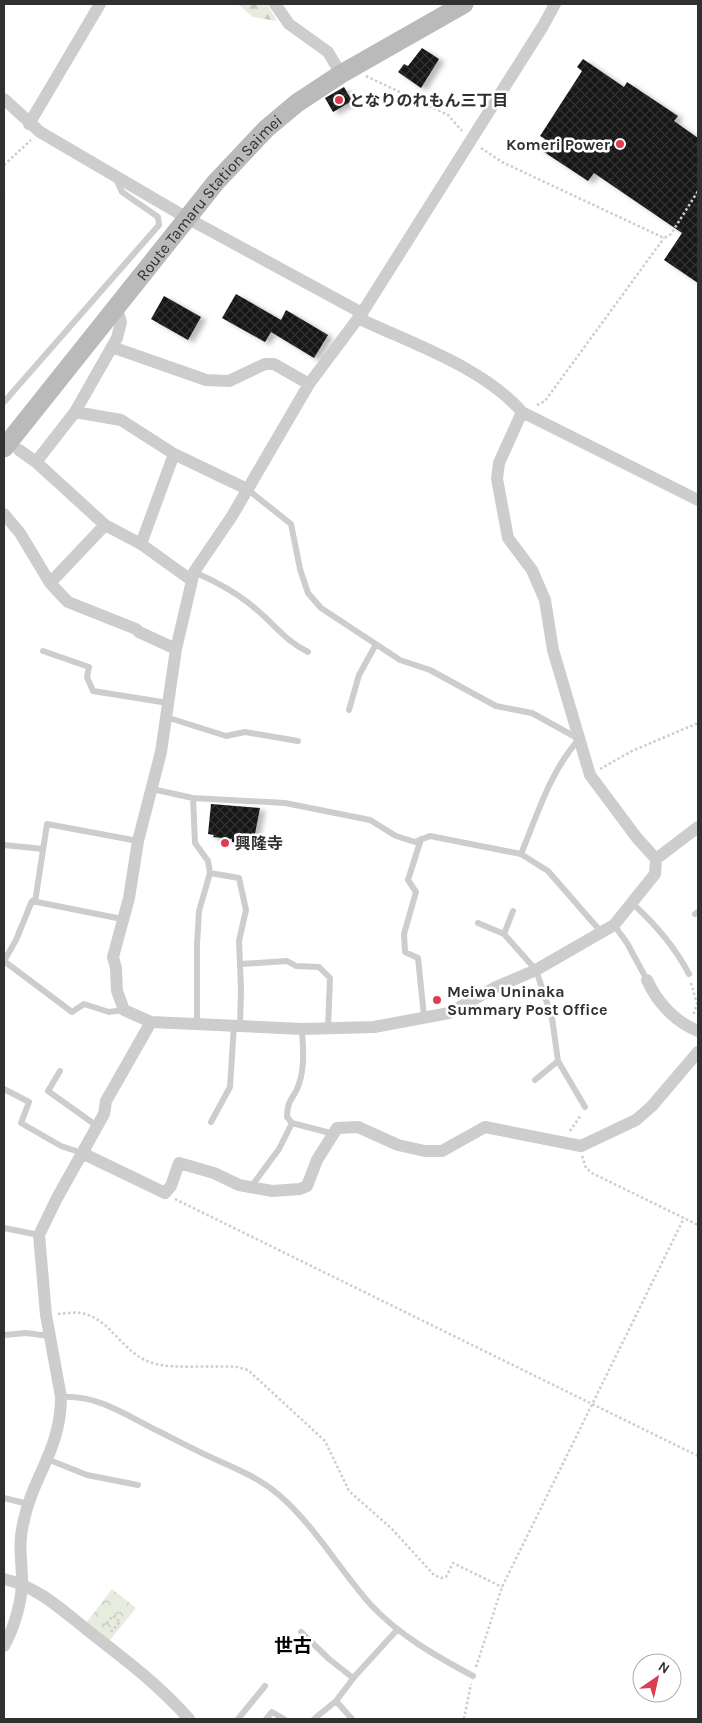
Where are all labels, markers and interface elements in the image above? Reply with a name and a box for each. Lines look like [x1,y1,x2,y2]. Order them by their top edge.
place label: となりのれもん三丁目 [349,91,509,110]
marker: となりのれもん三丁目 [333,94,345,106]
street label: Route Tamaru Station Saimei [132,111,286,284]
place label: Komeri Power [506,135,611,154]
marker: Komeri Power [614,138,626,150]
place label: 興隆寺 [235,834,283,853]
marker: 興隆寺 [219,837,231,849]
place label: Meiwa Uninaka Summary Post Office [447,982,607,1019]
marker: Meiwa Uninaka Summary Post Office [431,994,443,1006]
district label: 世古 [274,1635,312,1657]
north arrow [632,1653,682,1703]
text: N [655,1658,673,1677]

